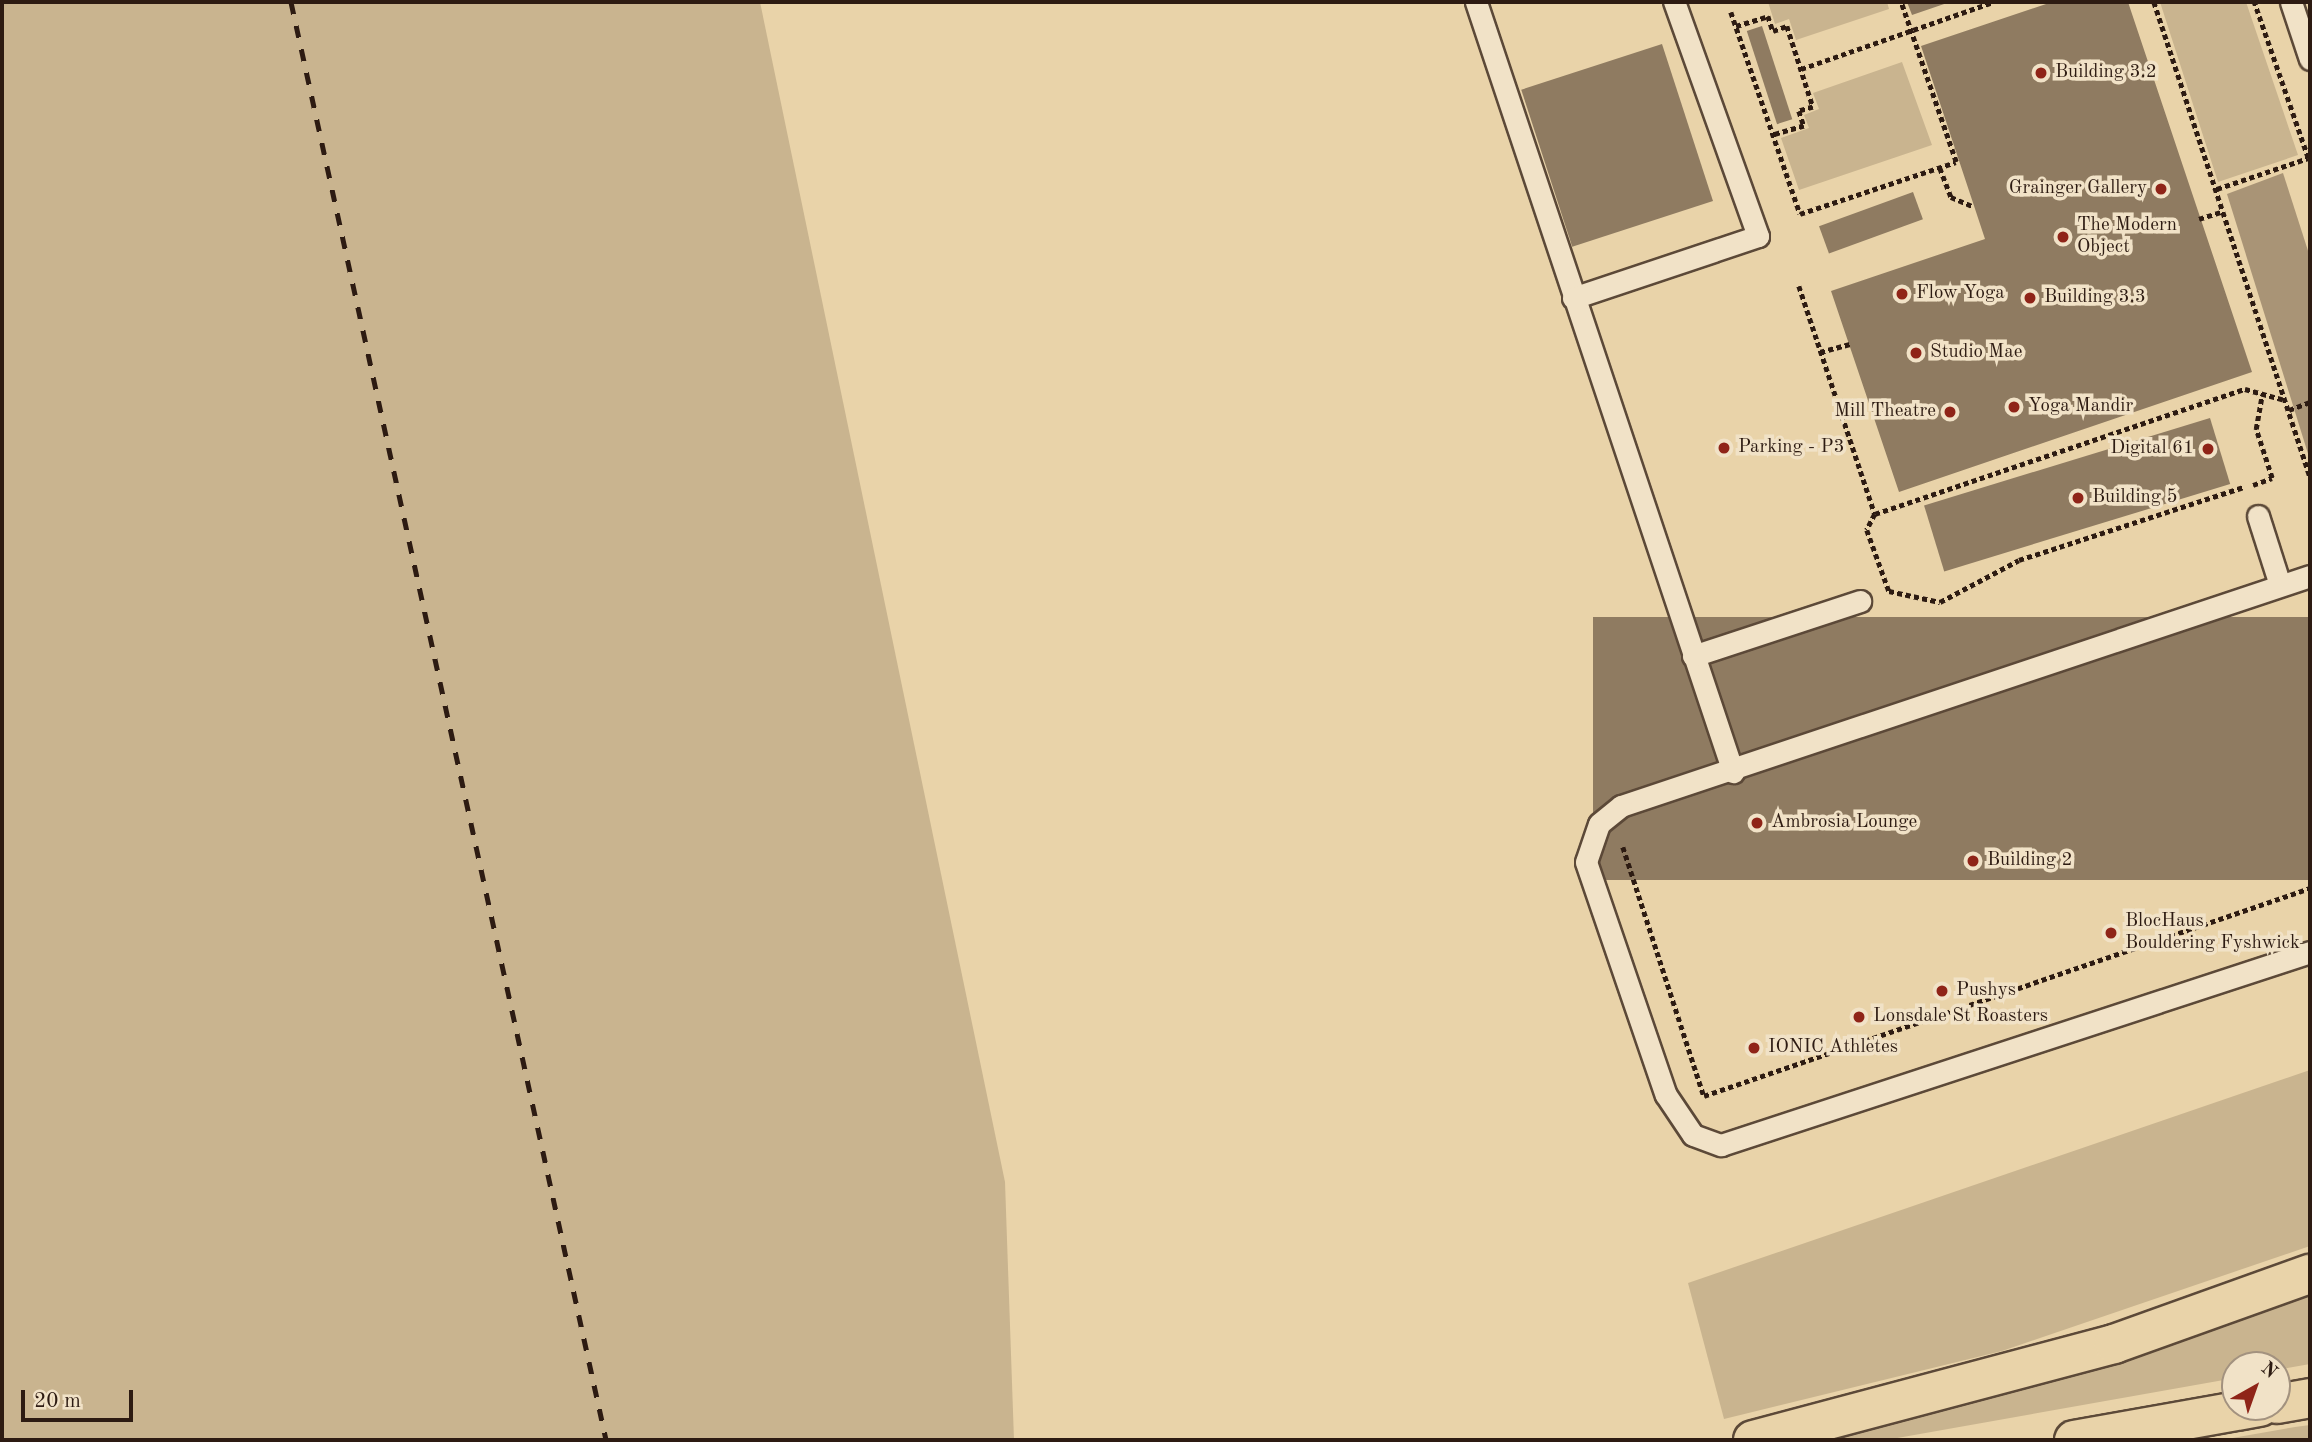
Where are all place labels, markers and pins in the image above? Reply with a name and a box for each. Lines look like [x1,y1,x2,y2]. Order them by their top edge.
place label: Building 3.2 [2055,62,2157,84]
marker: Building 3.2 [2033,65,2049,81]
place label: Grainger Gallery [2009,178,2147,200]
marker: Grainger Gallery [2153,181,2169,197]
place label: The Modern Object [2077,215,2177,259]
marker: The Modern Object [2055,229,2071,245]
place label: Flow Yoga [1916,283,2005,305]
marker: Flow Yoga [1894,286,1910,302]
place label: Building 3.3 [2044,287,2146,309]
marker: Building 3.3 [2022,290,2038,306]
place label: Studio Mae [1930,342,2022,364]
marker: Studio Mae [1908,345,1924,361]
place label: Yoga Mandir [2028,396,2133,418]
marker: Yoga Mandir [2006,399,2022,415]
place label: Mill Theatre [1834,401,1936,423]
marker: Mill Theatre [1942,404,1958,420]
place label: Parking - P3 [1738,437,1844,459]
place label: Digital 61 [2110,438,2194,460]
marker: Parking - P3 [1716,440,1732,456]
marker: Digital 61 [2200,441,2216,457]
place label: Building 5 [2092,487,2177,509]
marker: Building 5 [2070,490,2086,506]
place label: Ambrosia Lounge [1771,812,1917,834]
marker: Ambrosia Lounge [1749,815,1765,831]
place label: Building 2 [1987,850,2072,872]
marker: Building 2 [1965,853,1981,869]
place label: BlocHaus Bouldering Fyshwick [2125,911,2300,955]
marker: BlocHaus Bouldering Fyshwick [2103,925,2119,941]
place label: Pushys [1956,980,2016,1002]
marker: Pushys [1934,983,1950,999]
place label: Lonsdale St Roasters [1873,1006,2048,1028]
marker: Lonsdale St Roasters [1851,1009,1867,1025]
place label: IONIC Athletes [1768,1037,1898,1059]
marker: IONIC Athletes [1746,1040,1762,1056]

